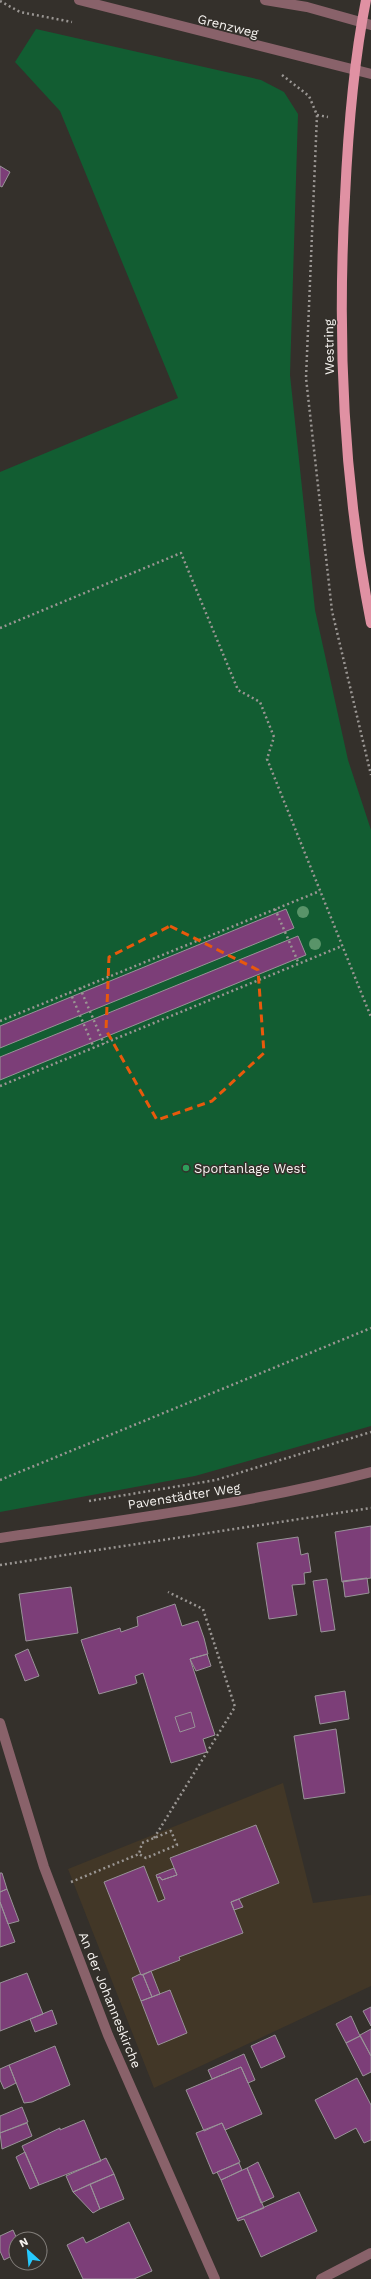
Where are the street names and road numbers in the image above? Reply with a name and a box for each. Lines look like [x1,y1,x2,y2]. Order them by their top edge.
street label: Grenzweg [196,11,260,41]
street label: Westring [321,319,337,375]
street label: Pavenstädter Weg [127,1480,241,1512]
street label: An der Johanneskirche [76,1930,144,2070]

